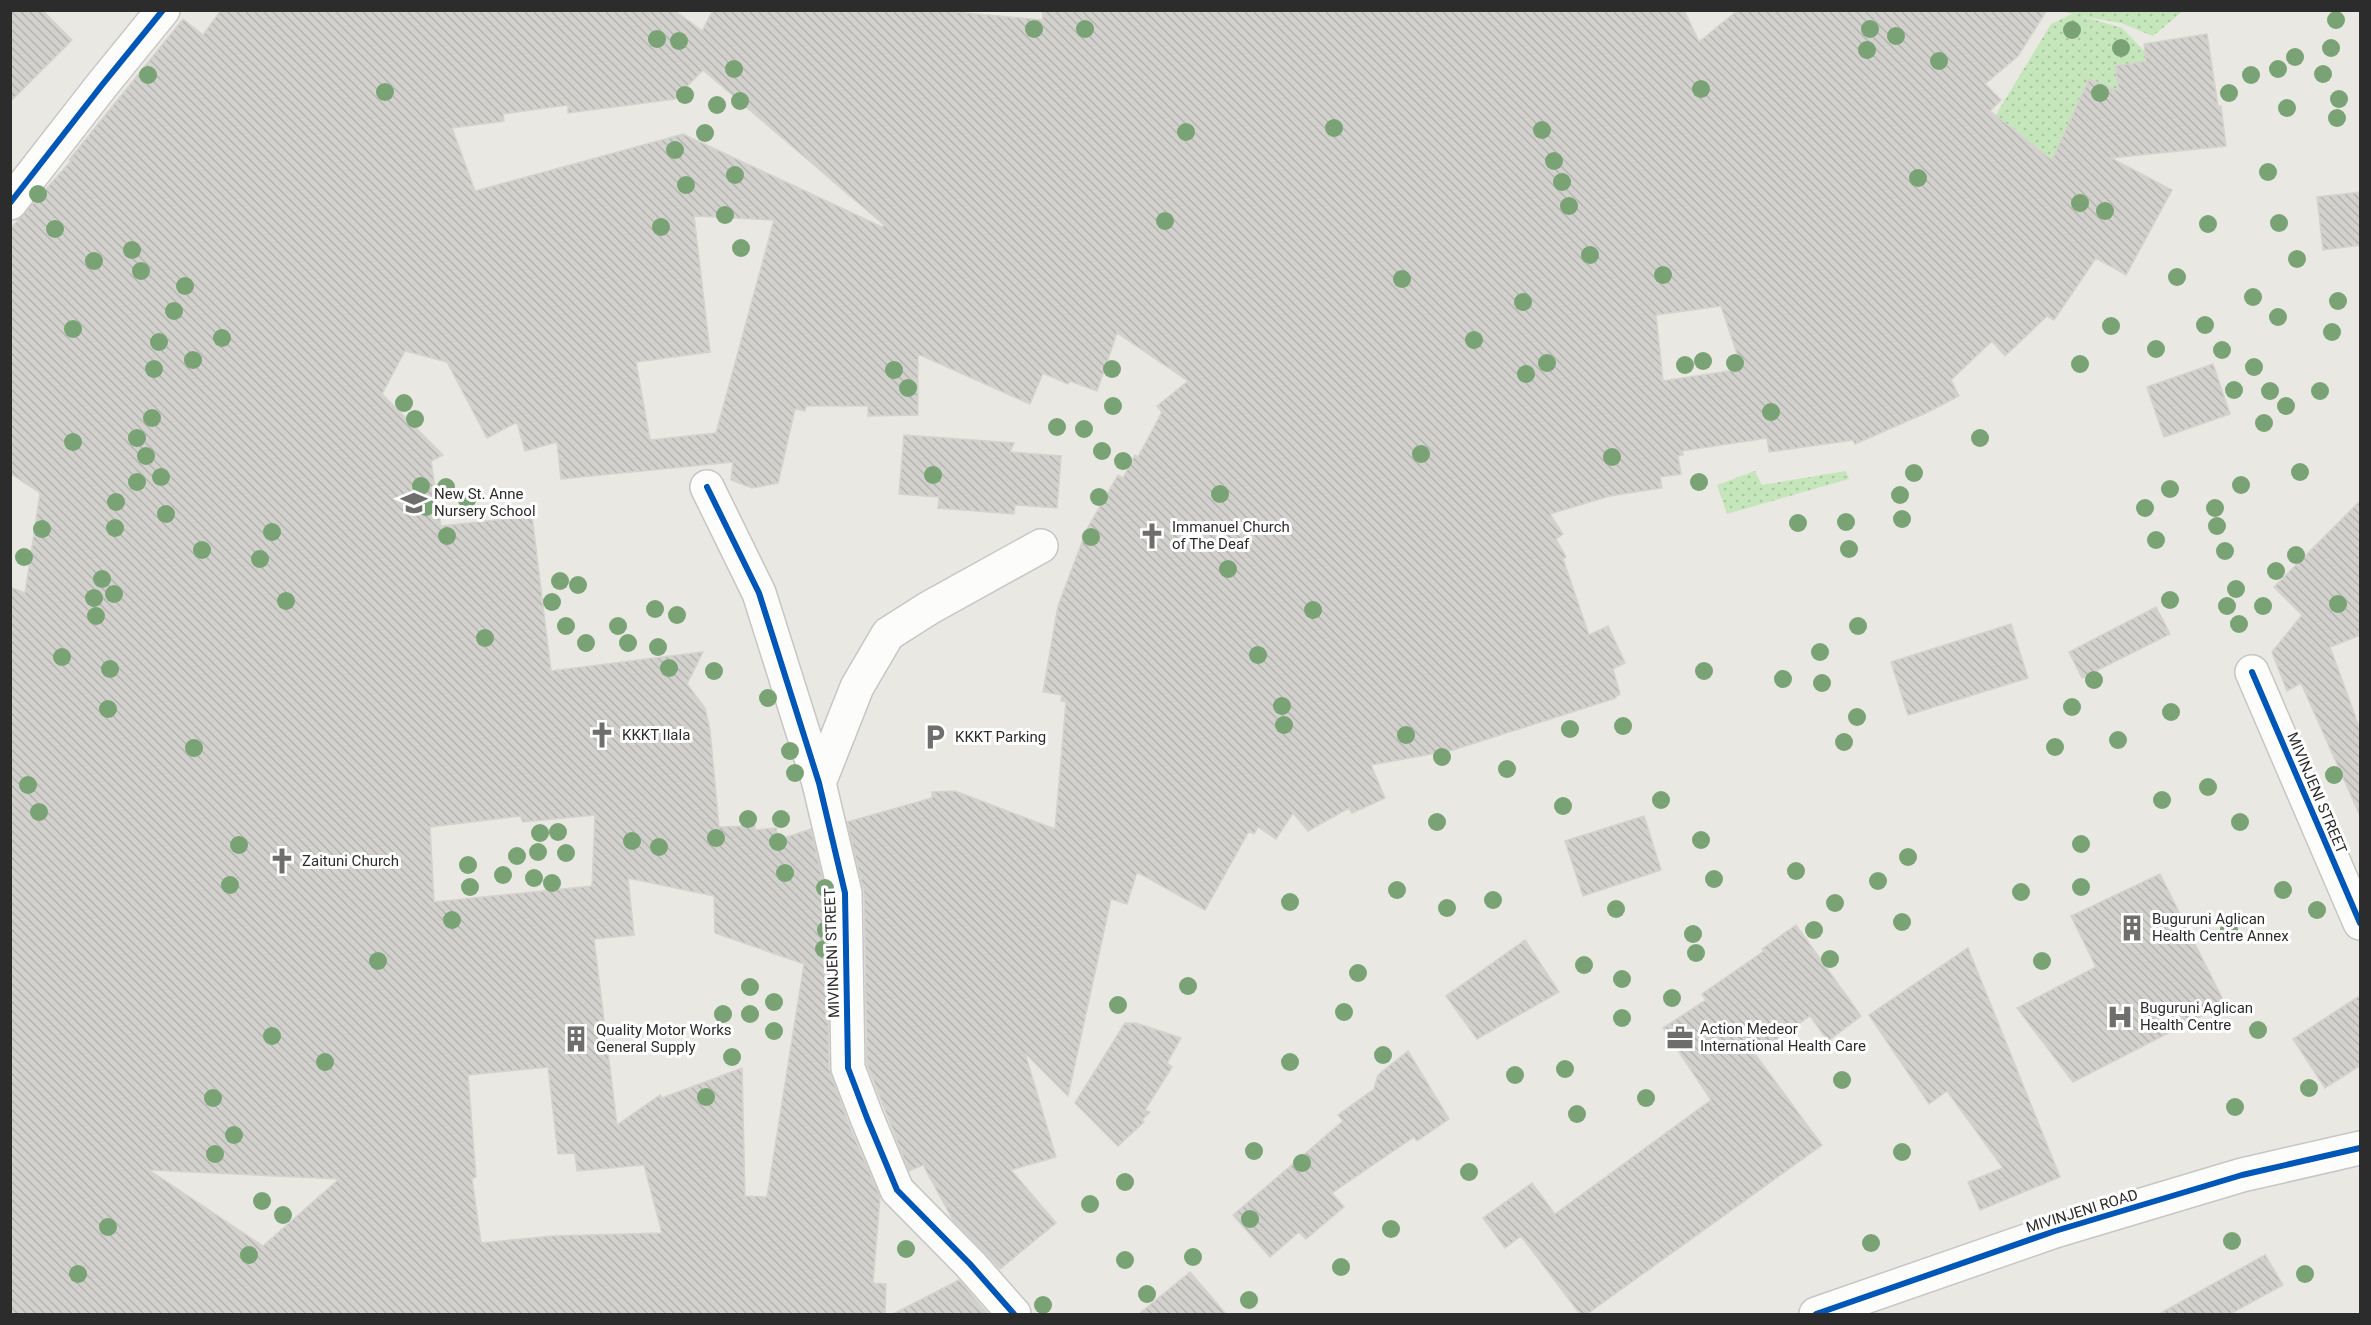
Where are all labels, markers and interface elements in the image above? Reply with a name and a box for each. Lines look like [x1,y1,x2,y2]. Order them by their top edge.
place label: New St. Anne Nursery School [434,485,536,520]
school or university icon: New St. Anne Nursery School [399,488,429,518]
place label: Immanuel Church of The Deaf [1172,518,1290,553]
church icon: Immanuel Church of The Deaf [1137,521,1167,551]
church icon: KKKT Ilala [587,720,617,750]
parking icon: KKKT Parking [920,722,950,752]
place label: KKKT Ilala [622,726,690,744]
place label: KKKT Parking [955,728,1046,746]
street label: MIVINJENI STREET [2283,730,2351,856]
church icon: Zaituni Church [267,846,297,876]
place label: Zaituni Church [302,852,399,870]
street label: MIVINJENI STREET [821,888,843,1018]
place label: Buguruni Aglican Health Centre Annex [2152,910,2289,945]
building icon: Buguruni Aglican Health Centre Annex [2117,913,2147,943]
place label: Buguruni Aglican Health Centre [2140,999,2253,1034]
hospital icon: Buguruni Aglican Health Centre [2105,1002,2135,1032]
place label: Action Medeor International Health Care [1700,1020,1866,1055]
place label: Quality Motor Works General Supply [596,1021,732,1056]
office icon: Action Medeor International Health Care [1665,1023,1695,1053]
building icon: Quality Motor Works General Supply [561,1024,591,1054]
street label: MIVINJENI ROAD [2024,1185,2140,1237]

